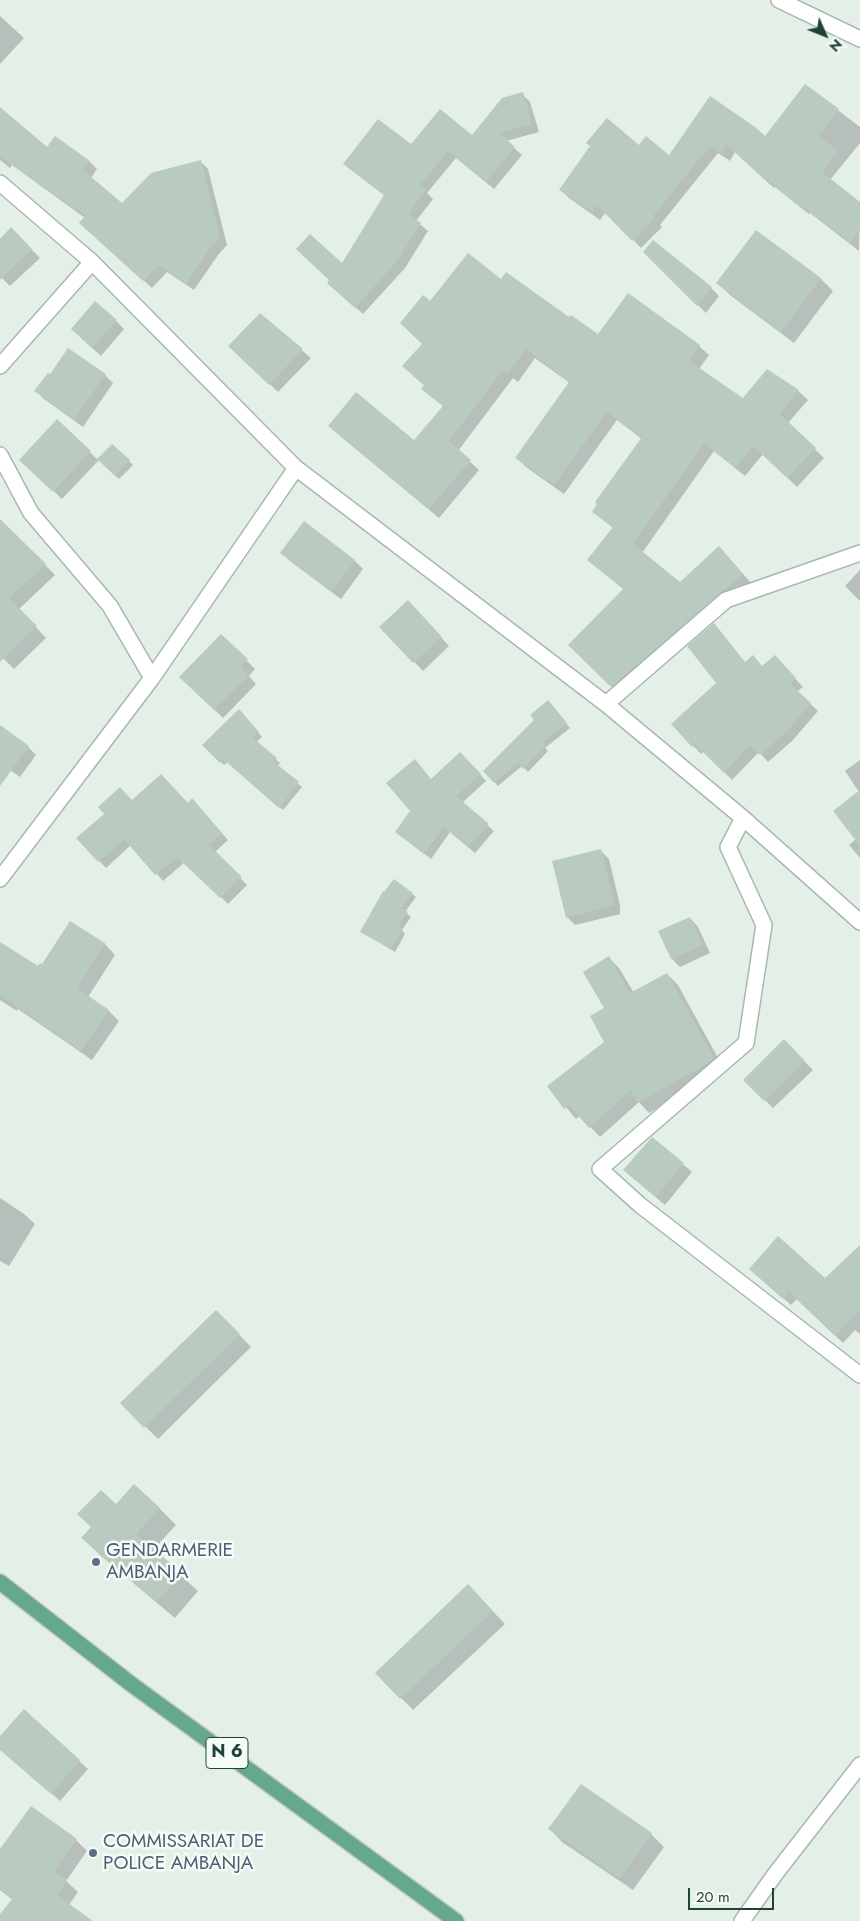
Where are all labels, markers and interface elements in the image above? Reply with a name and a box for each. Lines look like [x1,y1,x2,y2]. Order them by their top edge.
north arrow [800,10,850,60]
text: N [825,34,847,56]
place label: GENDARMERIE AMBANJA [106,1540,233,1584]
marker: GENDARMERIE AMBANJA [90,1556,102,1568]
road number: N 6 [206,1738,248,1769]
place label: COMMISSARIAT DE POLICE AMBANJA [103,1831,264,1875]
marker: COMMISSARIAT DE POLICE AMBANJA [87,1847,99,1859]
scale bar [690,1878,776,1910]
text: 20 m [696,1886,730,1908]

